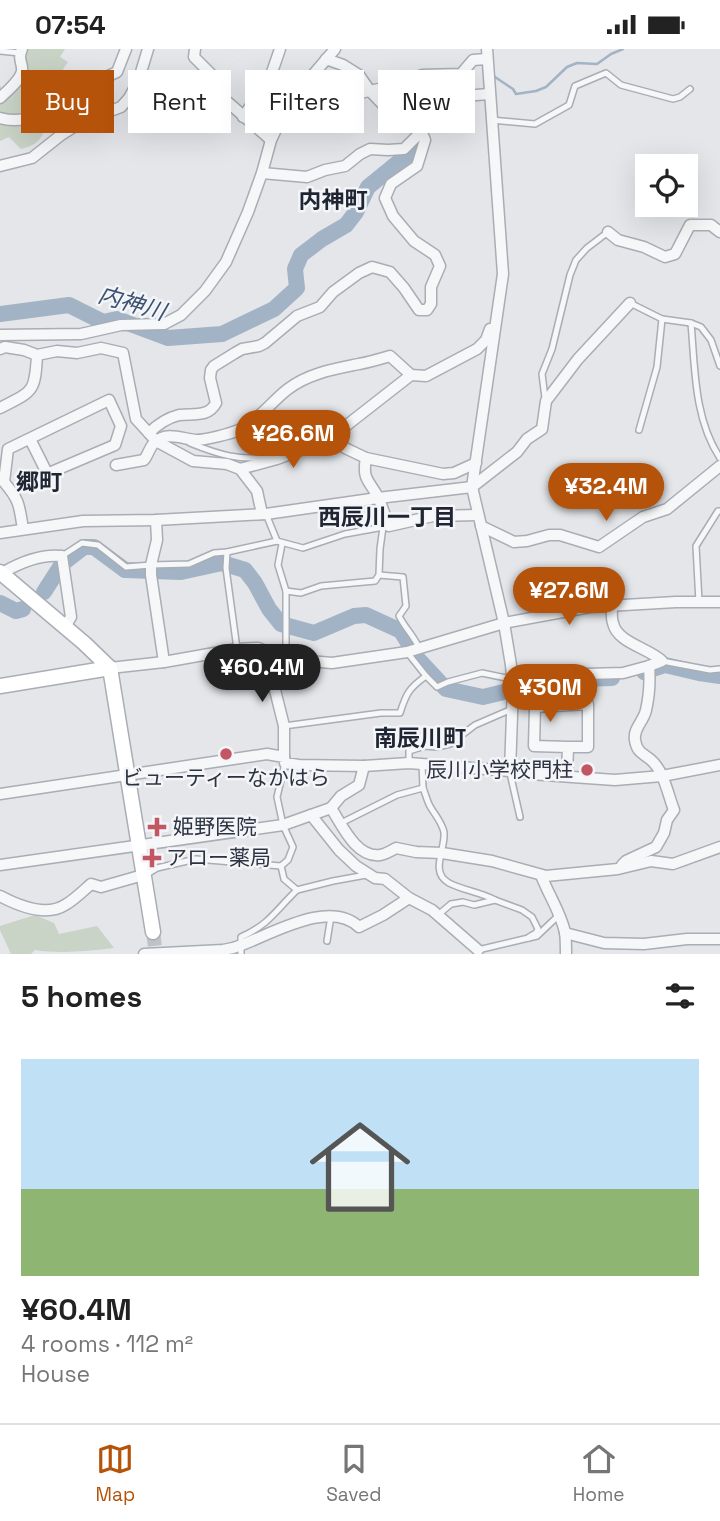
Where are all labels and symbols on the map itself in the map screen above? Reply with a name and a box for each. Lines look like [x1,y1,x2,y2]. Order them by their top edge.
district label: 内神町 [299,185,368,215]
water label: 内神川 [95,279,172,328]
pin: ¥26.6M [236,411,350,470]
pin: ¥32.4M [549,463,663,523]
district label: 郷町 [16,467,62,497]
district label: 西辰川一丁目 [318,502,456,532]
pin: ¥27.6M [512,567,626,627]
pin: ¥60.4M [205,645,319,704]
pin: ¥30M [509,665,591,724]
district label: 南辰川町 [374,723,466,753]
marker: ビューティーなかはら [218,746,234,762]
place label: 辰川小学校門柱 [426,756,573,783]
marker: 辰川小学校門柱 [579,762,595,778]
place label: ビューティーなかはら [122,764,330,791]
place label: 姫野医院 [173,813,257,840]
marker: 姫野医院 [147,817,167,837]
place label: アロー薬局 [166,844,271,871]
marker: アロー薬局 [144,850,160,866]

